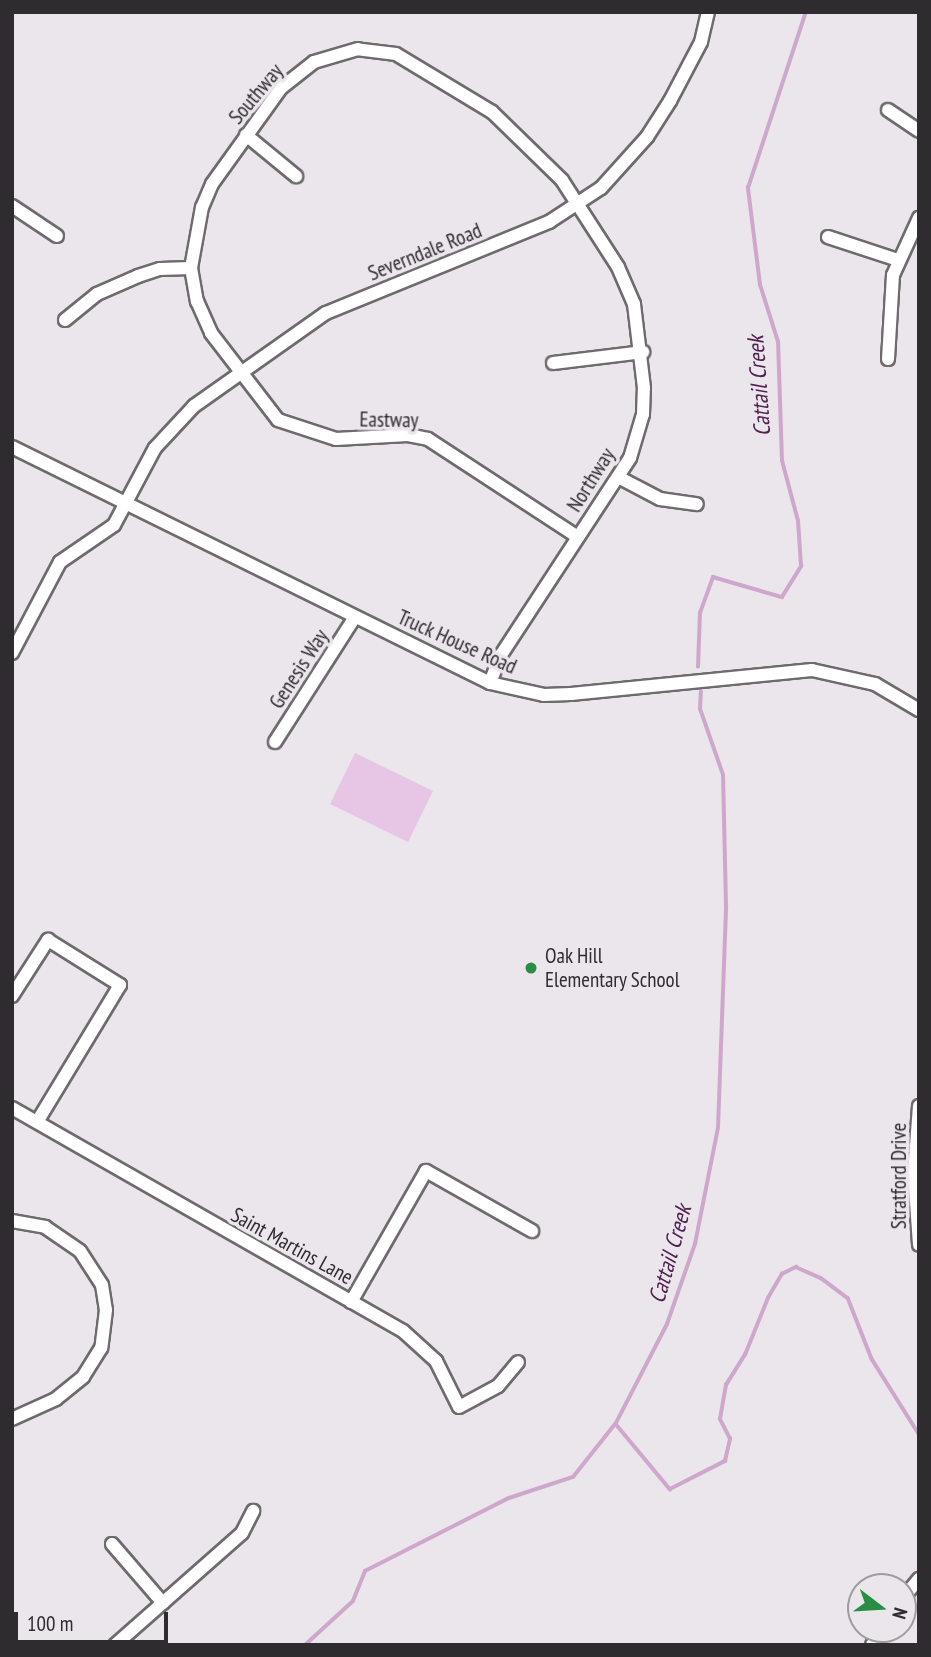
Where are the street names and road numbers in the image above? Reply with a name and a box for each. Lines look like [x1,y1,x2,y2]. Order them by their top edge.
street label: Southway [224,59,288,129]
street label: Severndale Road [364,218,486,286]
street label: Eastway [359,407,419,433]
street label: Northway [562,444,620,516]
street label: Truck House Road [393,604,521,680]
street label: Genesis Way [264,624,334,714]
street label: Stratford Drive [886,1123,912,1229]
street label: Saint Martins Lane [227,1202,357,1290]

